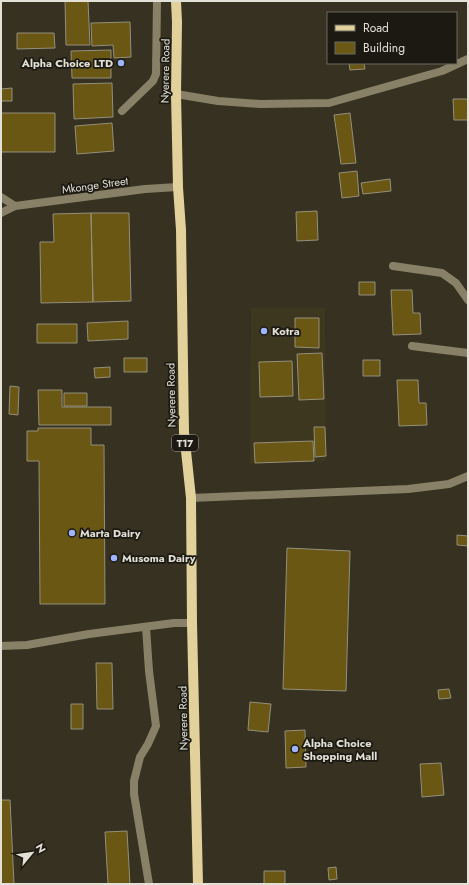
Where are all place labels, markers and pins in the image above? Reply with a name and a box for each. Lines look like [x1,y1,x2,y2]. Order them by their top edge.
place label: Alpha Choice LTD [21,55,113,71]
marker: Alpha Choice LTD [116,58,126,68]
place label: Kotra [272,323,300,339]
marker: Kotra [259,326,269,336]
place label: Marta Dairy [80,525,141,541]
marker: Marta Dairy [67,528,77,538]
place label: Musoma Dairy [122,550,196,566]
marker: Musoma Dairy [109,553,119,563]
place label: Alpha Choice Shopping Mall [302,735,377,764]
marker: Alpha Choice Shopping Mall [290,744,300,754]

